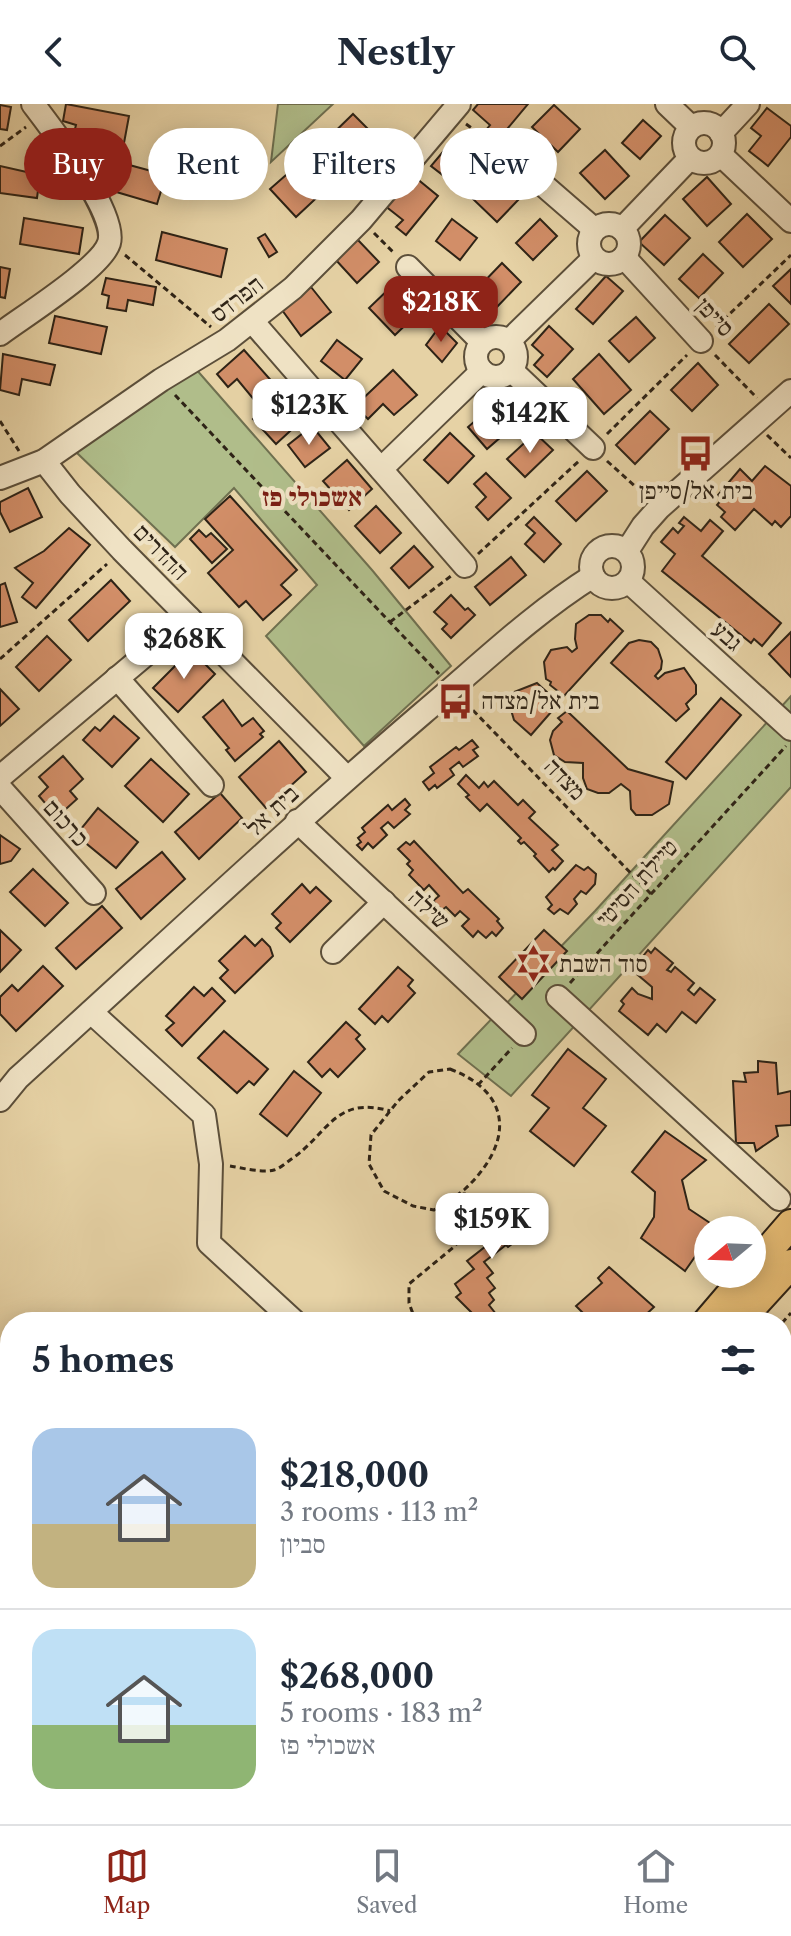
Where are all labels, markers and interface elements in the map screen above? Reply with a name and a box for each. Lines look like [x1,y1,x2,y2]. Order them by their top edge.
icon: back [32,30,76,74]
text: Nestly [337,30,454,74]
icon: search [715,30,759,74]
chip: Buy [24,128,132,200]
chip: Rent [148,128,268,200]
chip: Filters [284,128,424,200]
chip: New [440,128,557,200]
street label: הפרדס [205,269,269,328]
pin: $218K [385,276,497,344]
text: $218K [402,286,480,318]
street label: סייפן [690,291,741,342]
pin: $123K [253,379,365,447]
pin: $142K [474,387,586,455]
text: $123K [270,389,348,421]
text: $142K [491,397,569,429]
bus stop icon: בית אל/סייפן [677,435,715,473]
place label: בית אל/סייפן [639,476,753,505]
district label: אשכולי פז [262,481,362,513]
street label: ההדרים [128,517,195,586]
pin: $268K [128,613,240,681]
street label: גבע [706,614,749,657]
text: $268K [143,623,225,655]
bus stop icon: בית אל/מצדה [436,682,474,720]
place label: בית אל/מצדה [481,686,600,715]
street label: מצדה [538,751,592,806]
street label: בית אל [239,779,304,842]
street label: כרכום [38,793,95,852]
street label: טיילת הסיטי [590,833,684,933]
street label: שילה [403,882,456,935]
synagogue icon: סוד השבת [514,945,552,983]
place label: סוד השבת [559,949,648,978]
pin: $159K [436,1193,548,1261]
text: $159K [454,1203,530,1235]
north arrow [694,1216,766,1288]
map controls [694,1216,766,1288]
icon: filters [716,1338,760,1382]
text: 5 homes [32,1339,174,1381]
text: $218,000 [280,1454,429,1496]
icon: home [96,1460,192,1556]
text: 3 rooms · 113 m² [280,1496,478,1528]
text: סביון [280,1528,326,1560]
text: $268,000 [280,1655,434,1697]
icon: home [96,1661,192,1757]
text: 5 rooms · 183 m² [280,1697,483,1729]
text: אשכולי פז [280,1729,376,1761]
tab: Map [103,1844,150,1919]
tab: Saved [356,1844,417,1919]
tab: Home [623,1844,688,1919]

